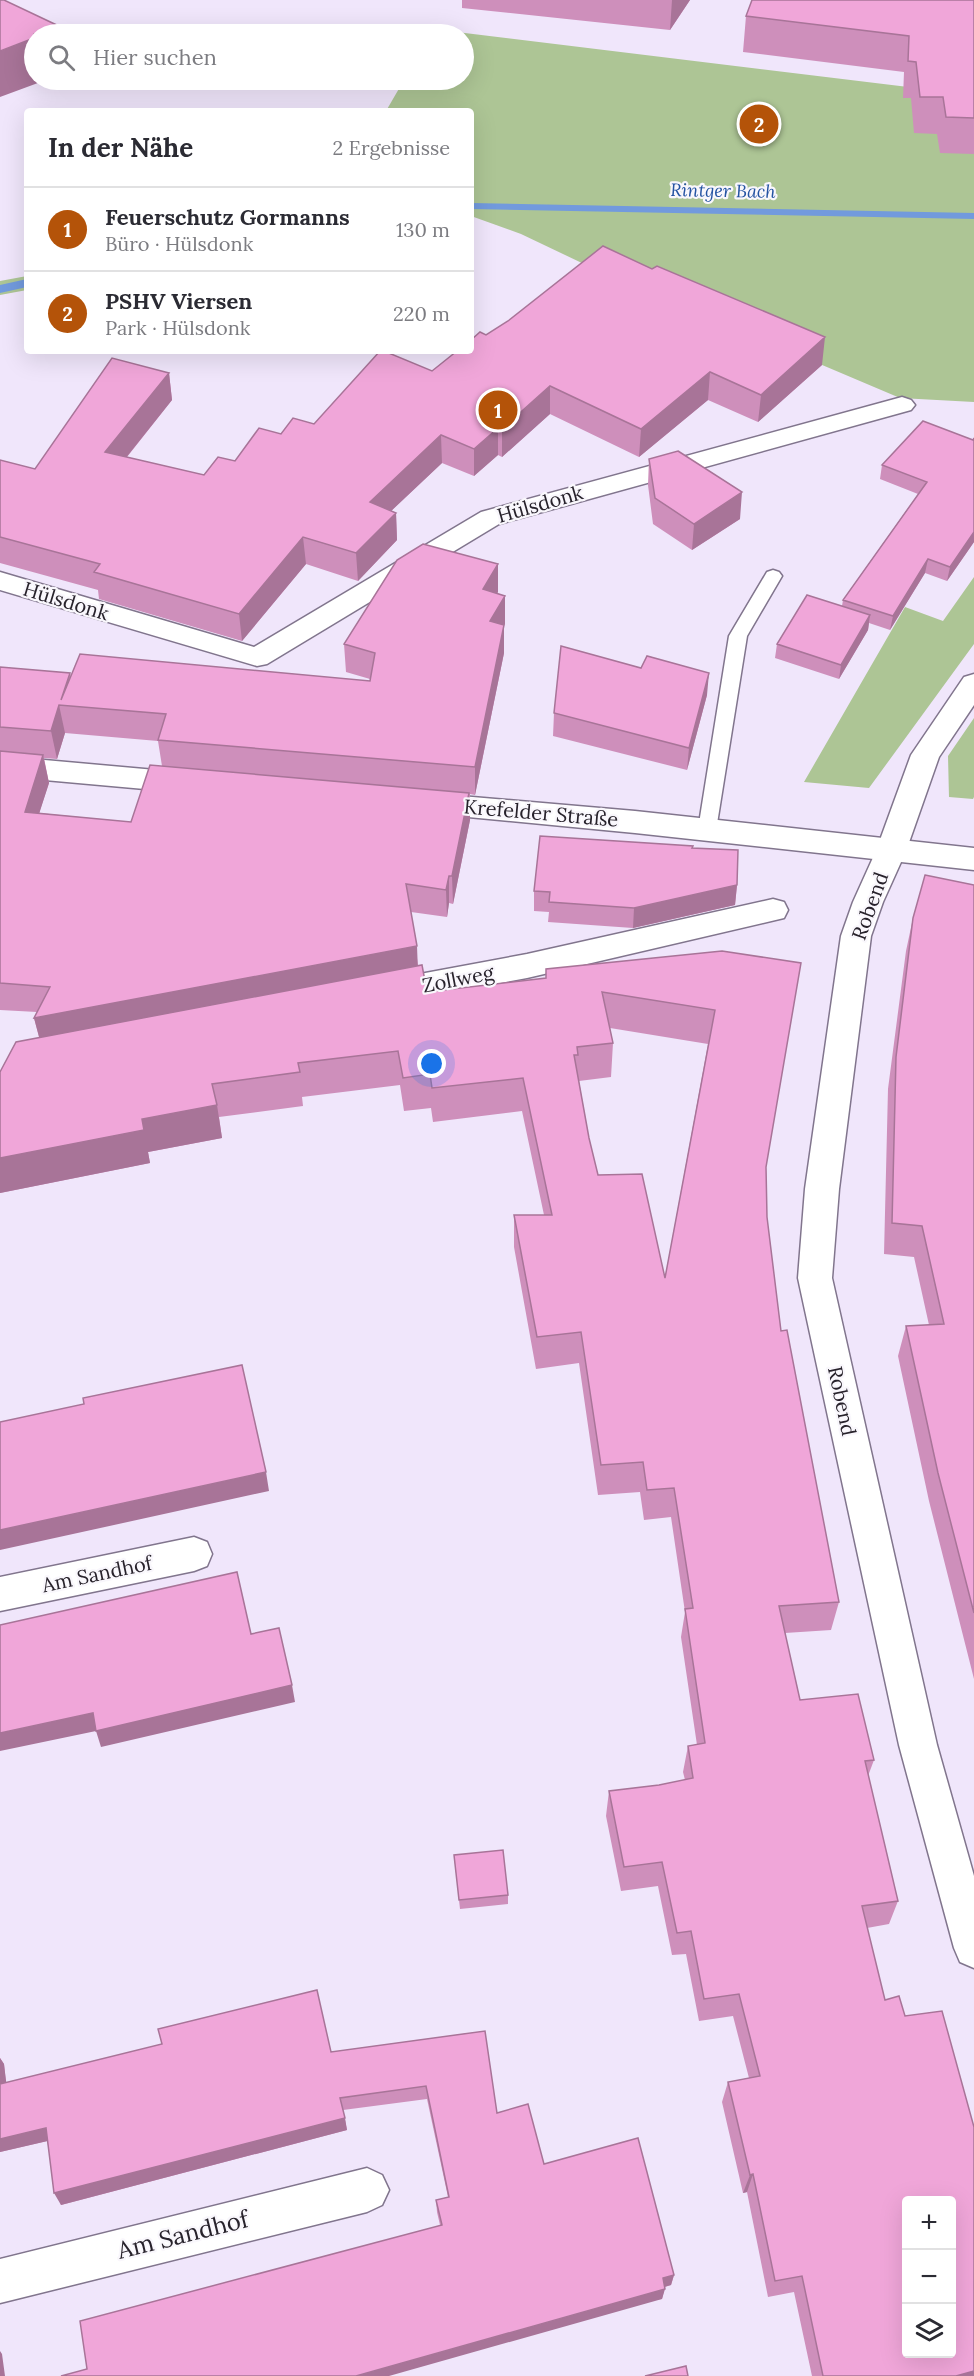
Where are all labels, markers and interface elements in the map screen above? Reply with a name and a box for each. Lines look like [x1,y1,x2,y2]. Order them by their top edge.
search box [24,24,474,90]
icon: search [45,41,78,74]
text: Hier suchen [93,43,217,71]
pin: 2 [740,102,778,146]
text: In der Nähe [48,131,193,164]
text: 2 Ergebnisse [332,135,450,160]
water label: Rintger Bach [670,178,777,203]
text: Feuerschutz Gormanns [105,203,350,231]
text: 1 [63,217,72,242]
text: 130 m [396,217,450,242]
text: Büro · Hülsdonk [105,231,253,256]
text: PSHV Viersen [105,287,252,315]
text: 2 [62,301,73,326]
text: 220 m [393,301,450,326]
text: Park · Hülsdonk [105,315,251,340]
pin: 1 [478,388,518,432]
street label: Hülsdonk [494,479,586,528]
street label: Hülsdonk [20,576,112,625]
street label: Krefelder Straße [463,793,619,832]
street label: Robend [846,868,893,943]
street label: Zollweg [420,959,497,998]
your location [417,1049,446,1078]
street label: Robend [823,1364,862,1438]
street label: Am Sandhof [39,1549,155,1598]
map controls [902,2196,956,2358]
button: + [902,2196,956,2250]
street label: Am Sandhof [113,2203,254,2266]
button: − [902,2250,956,2304]
button: layers [902,2304,956,2358]

